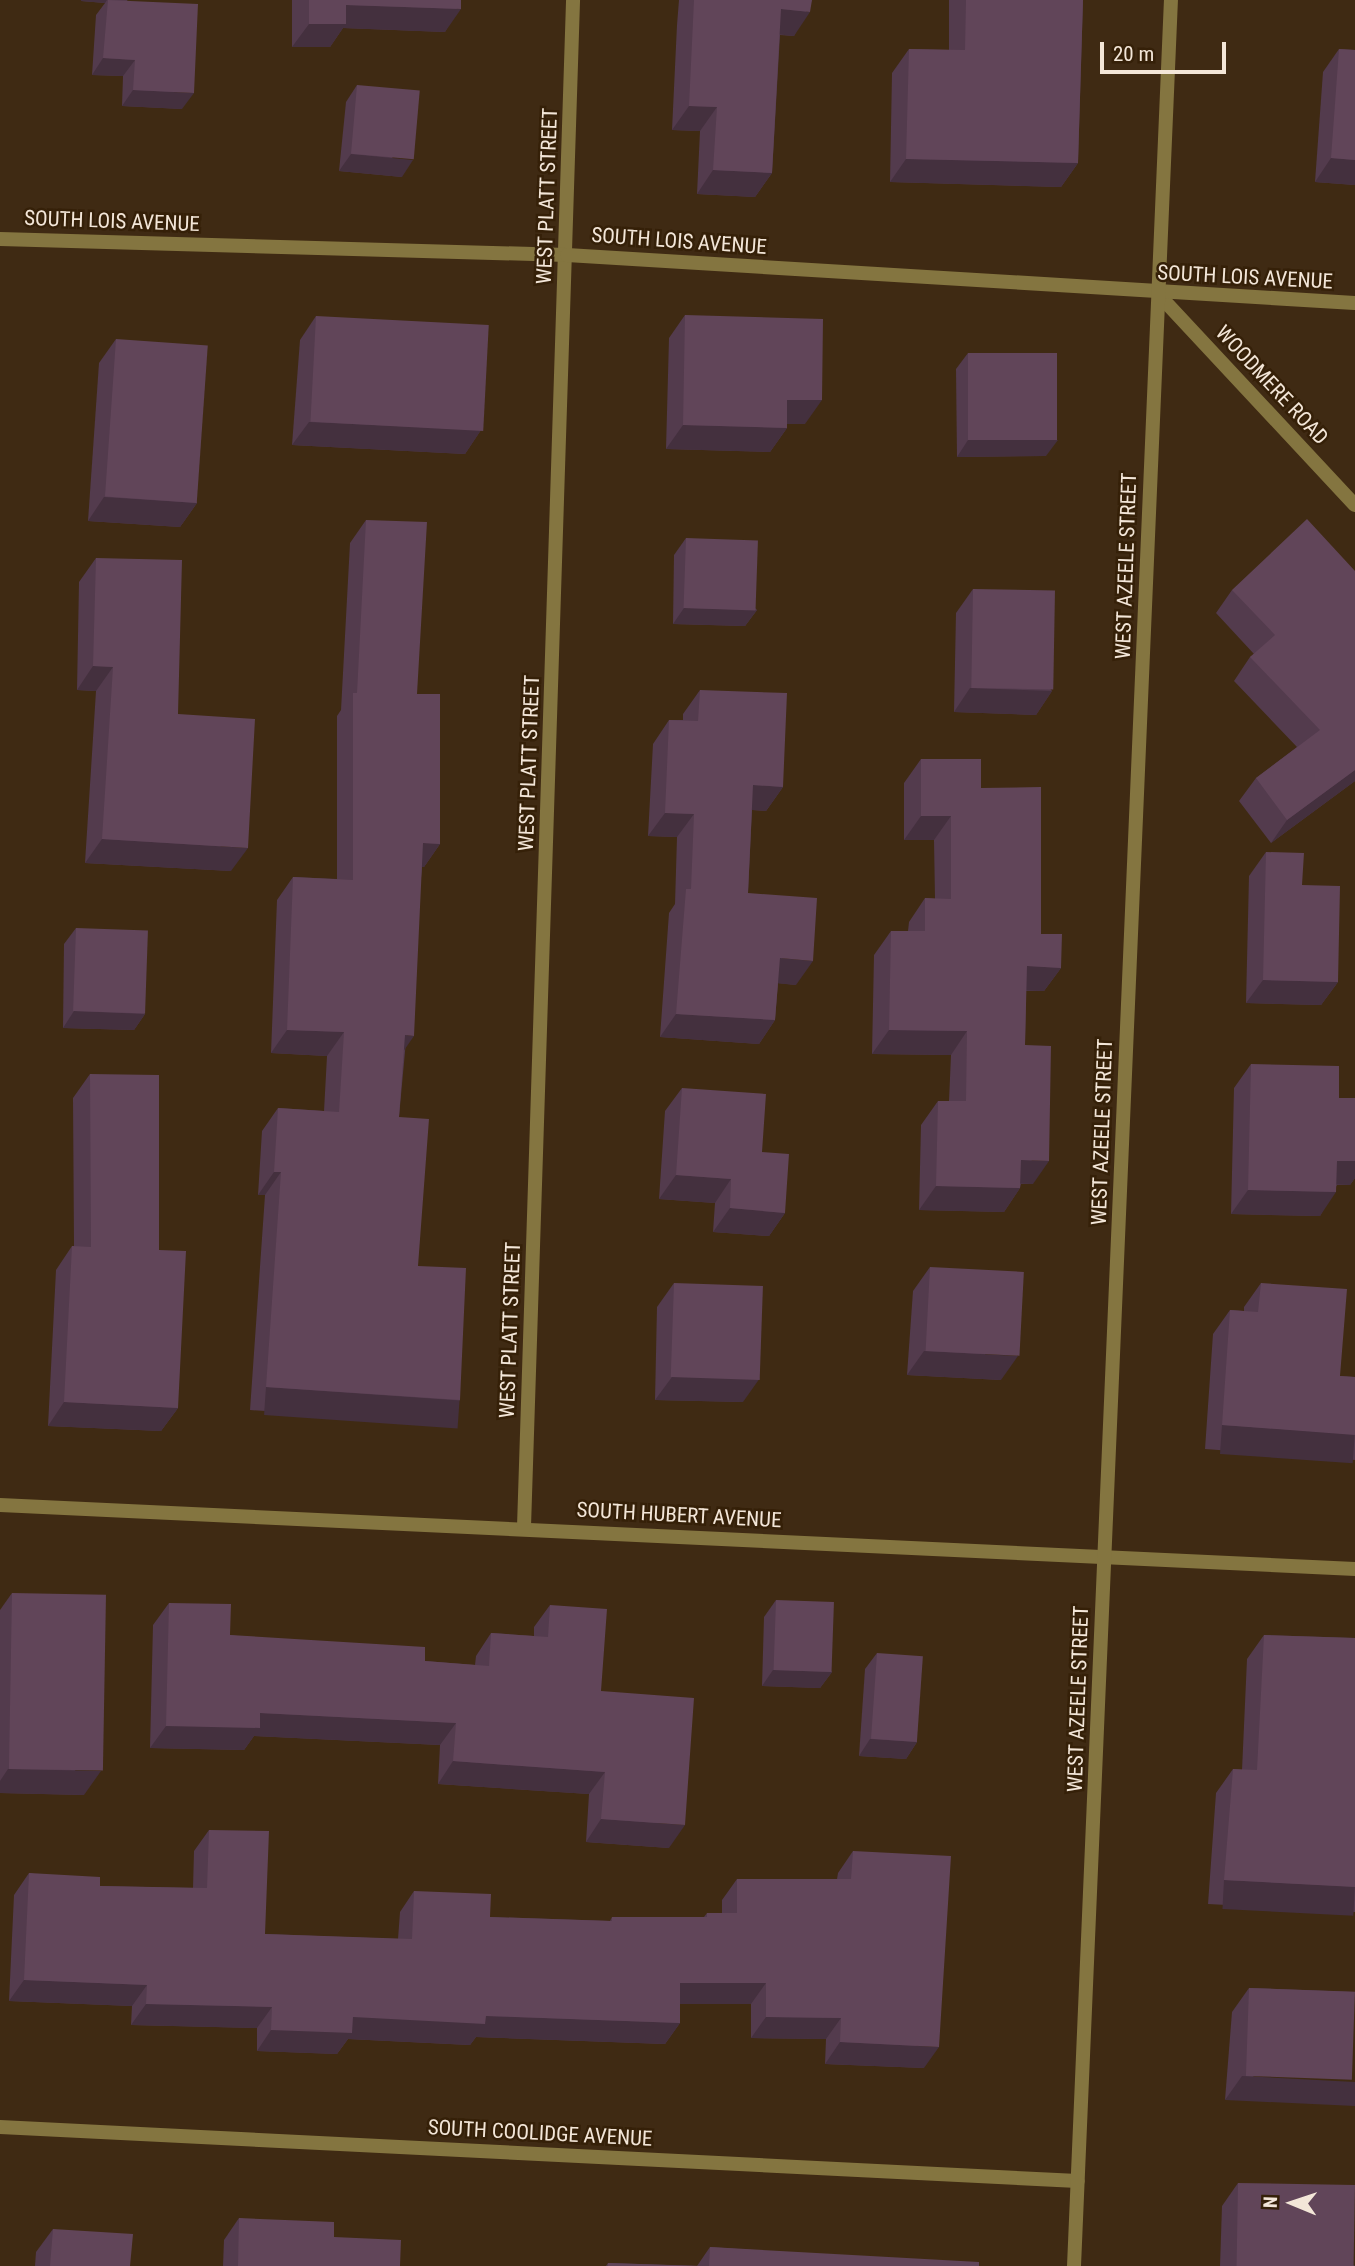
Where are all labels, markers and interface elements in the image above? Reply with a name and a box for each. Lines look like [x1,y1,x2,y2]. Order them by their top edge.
scale bar [1103,28,1229,72]
text: 20 m [1113,42,1154,66]
street label: WEST PLATT STREET [531,107,563,285]
street label: SOUTH LOIS AVENUE [24,205,200,237]
street label: SOUTH LOIS AVENUE [591,222,767,260]
street label: SOUTH LOIS AVENUE [1157,260,1333,294]
street label: WOODMERE ROAD [1210,320,1334,450]
street label: WEST AZEELE STREET [1110,472,1142,660]
street label: WEST PLATT STREET [513,674,545,852]
street label: WEST AZEELE STREET [1086,1038,1118,1226]
street label: WEST PLATT STREET [494,1241,526,1419]
street label: SOUTH HUBERT AVENUE [576,1497,782,1533]
street label: WEST AZEELE STREET [1062,1605,1094,1793]
street label: SOUTH COOLIDGE AVENUE [427,2115,653,2151]
north arrow [1257,2168,1327,2238]
text: N [1259,2196,1282,2208]

